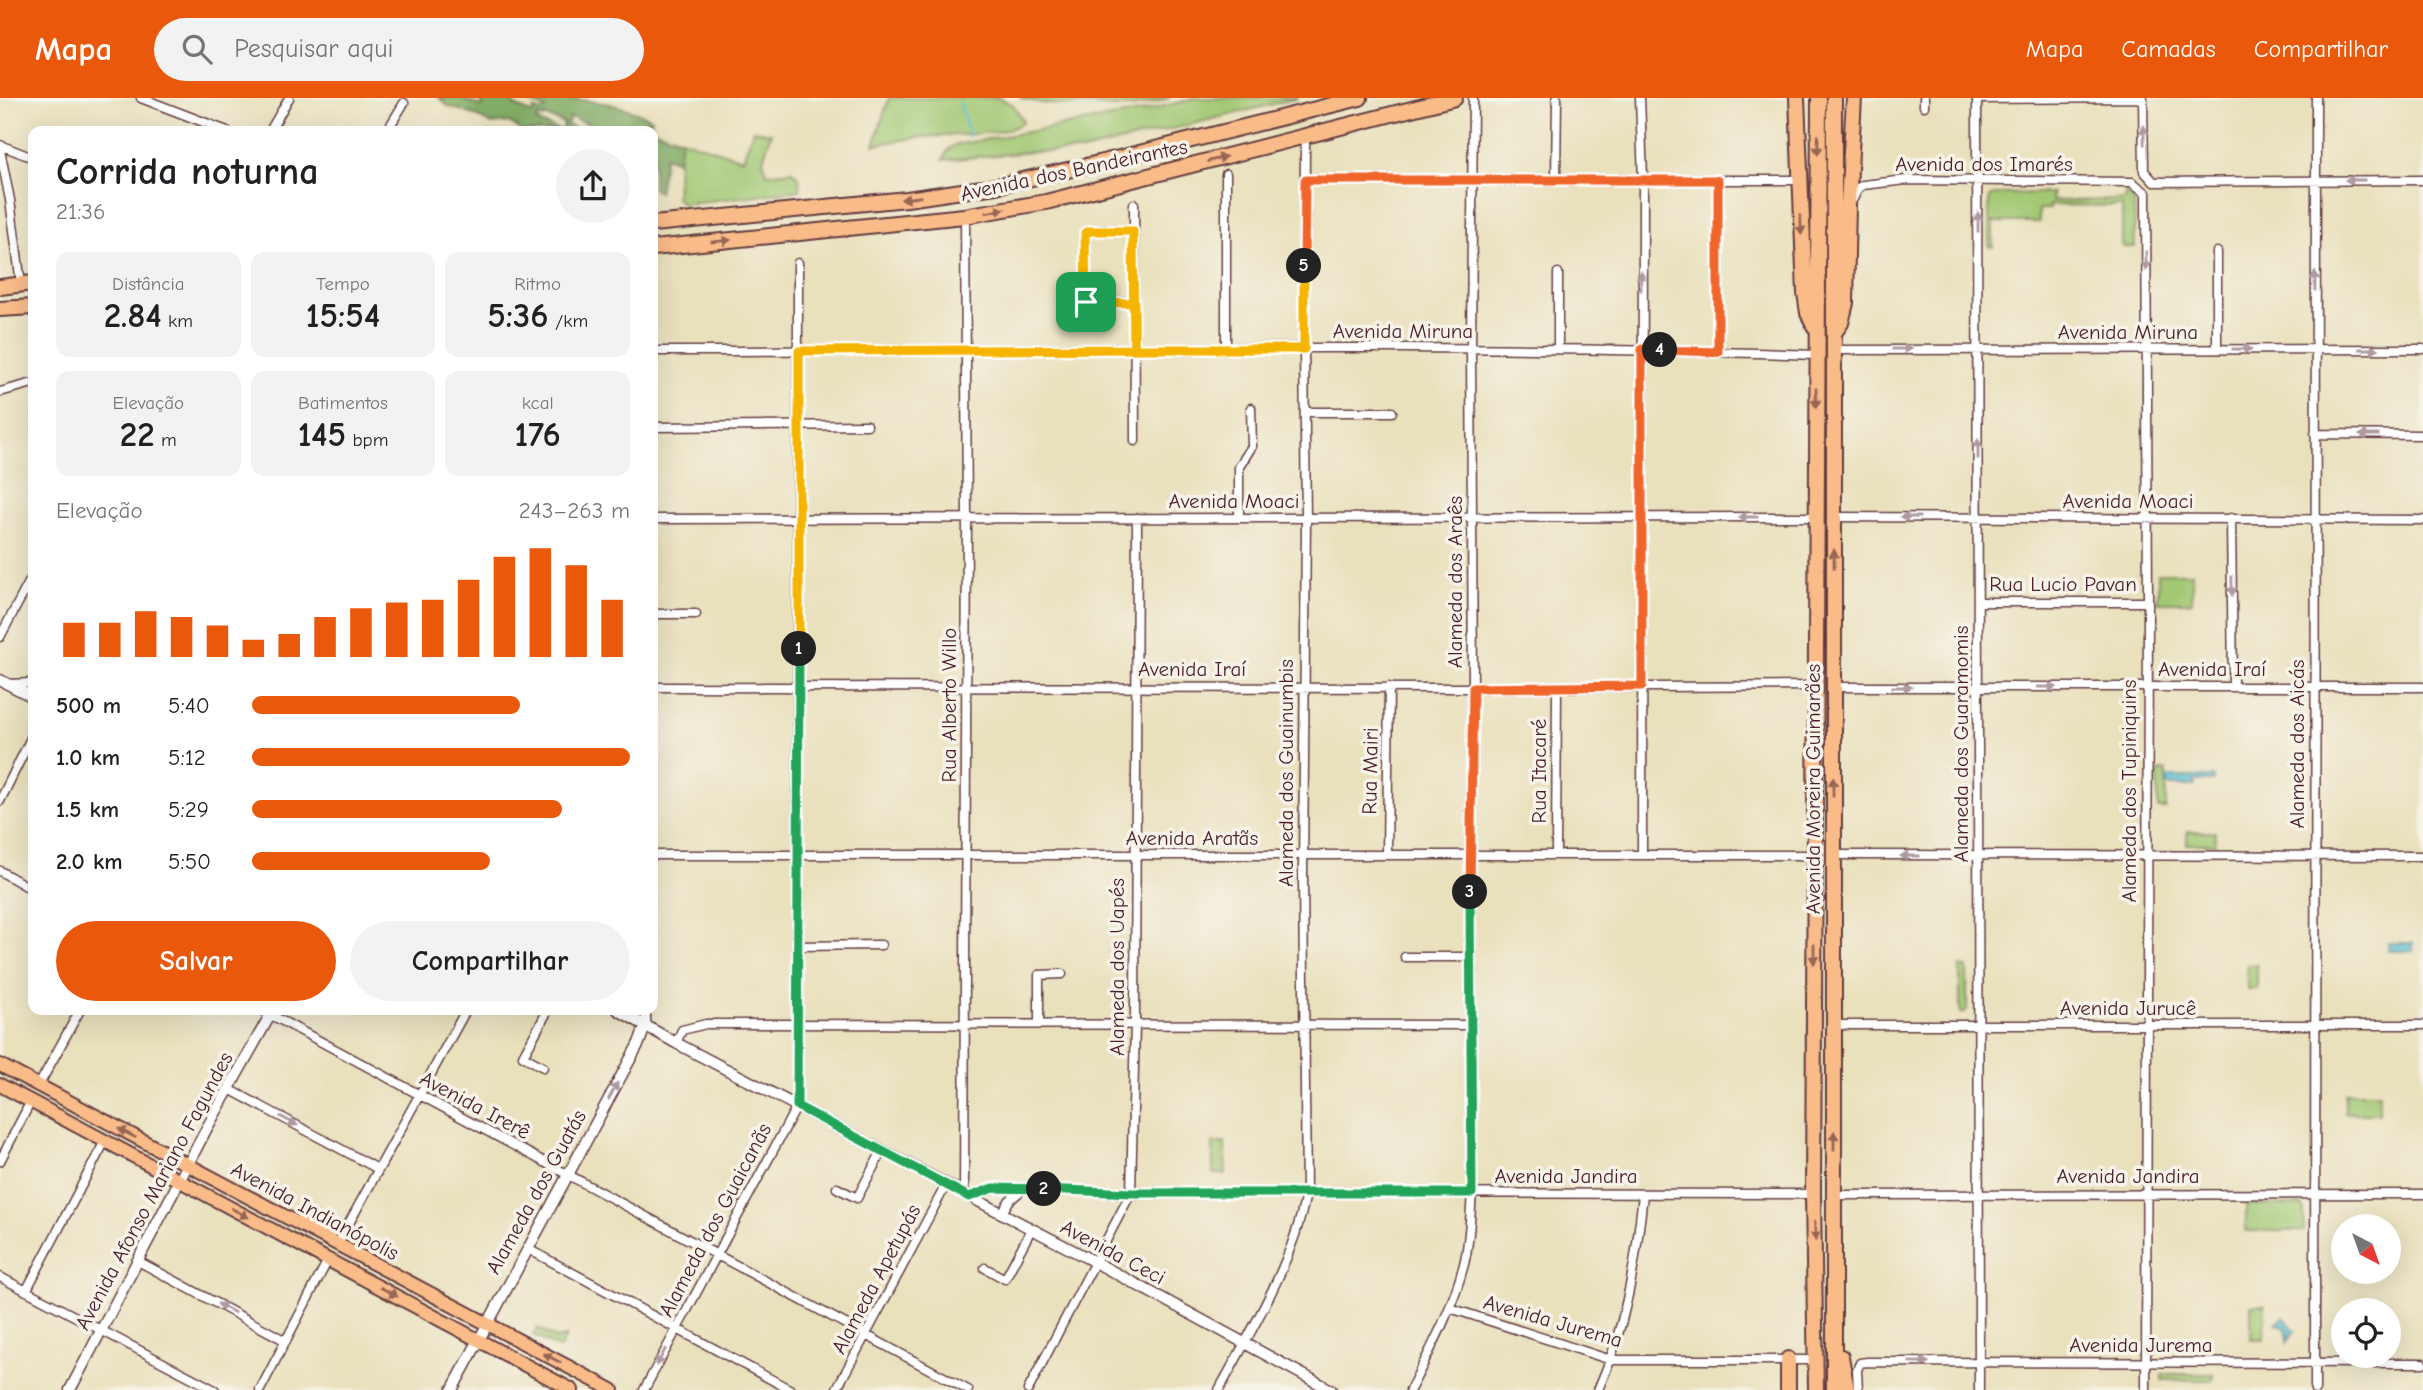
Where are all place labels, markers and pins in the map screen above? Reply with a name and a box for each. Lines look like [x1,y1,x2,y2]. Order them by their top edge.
pin: 5 [1286,248,1322,284]
pin [1056,272,1116,332]
pin: 4 [1642,332,1678,368]
pin: 1 [782,632,816,666]
pin: 3 [1452,874,1488,910]
pin: 2 [1026,1172,1062,1206]

